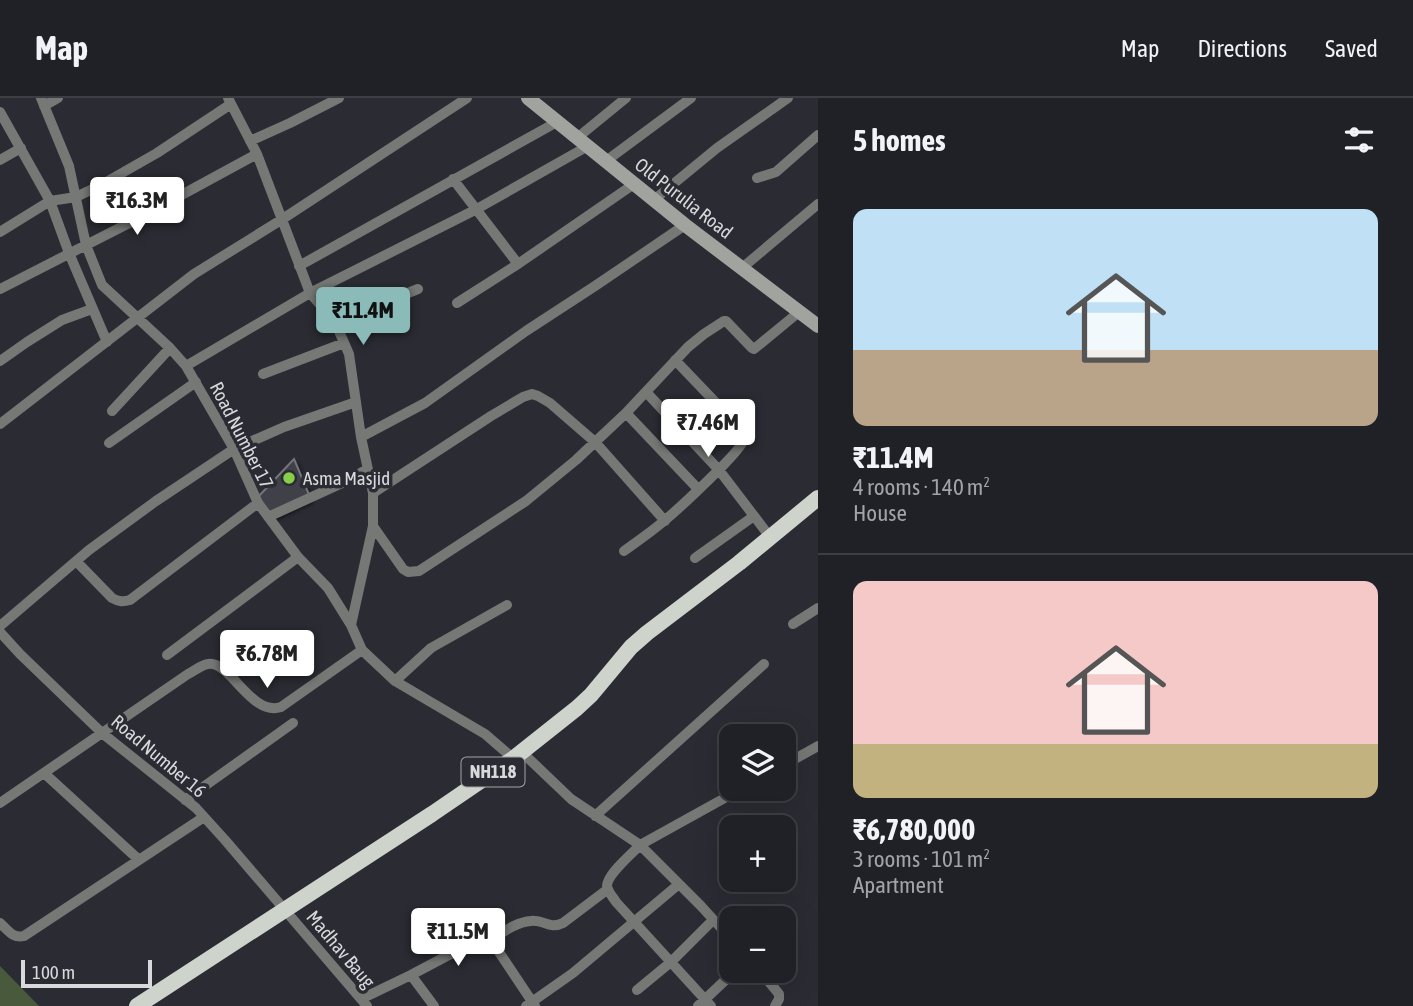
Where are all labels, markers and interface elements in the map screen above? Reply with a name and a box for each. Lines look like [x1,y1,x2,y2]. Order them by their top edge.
text: Map [35,29,88,67]
text: Map [1121,35,1159,62]
text: Directions [1197,35,1287,62]
text: Saved [1325,35,1378,62]
icon: filters [1340,121,1378,159]
text: 5 homes [853,123,946,157]
street label: Old Purulia Road [631,153,737,243]
pin: ₹16.3M [80,178,194,237]
text: ₹16.3M [106,187,168,213]
icon: home [1053,255,1179,381]
pin: ₹11.4M [306,288,420,347]
text: ₹11.4M [332,297,394,323]
street label: Road Number 17 [206,378,278,492]
pin: ₹7.46M [651,400,765,459]
text: ₹7.46M [677,409,739,435]
text: ₹11.4M [853,440,934,474]
place label: Asma Masjid [303,467,390,489]
marker: Asma Masjid [281,470,297,486]
text: 4 rooms · 140 m² [853,474,990,500]
text: House [853,500,907,526]
icon: home [1053,627,1179,753]
pin: ₹6.78M [210,630,324,690]
text: ₹6.78M [236,640,298,666]
street label: Road Number 16 [107,710,211,802]
map controls [719,724,796,983]
button: layers [719,724,796,801]
road number: NH118 [462,758,524,786]
text: ₹6,780,000 [853,812,975,846]
button: + [719,815,796,892]
text: 3 rooms · 101 m² [853,846,990,872]
text: Apartment [853,872,944,898]
street label: Madhav Baug [302,906,380,993]
button: − [719,906,796,983]
pin: ₹11.5M [401,908,515,968]
text: ₹11.5M [427,918,489,944]
scale bar [21,957,152,989]
text: 100 m [32,961,75,983]

